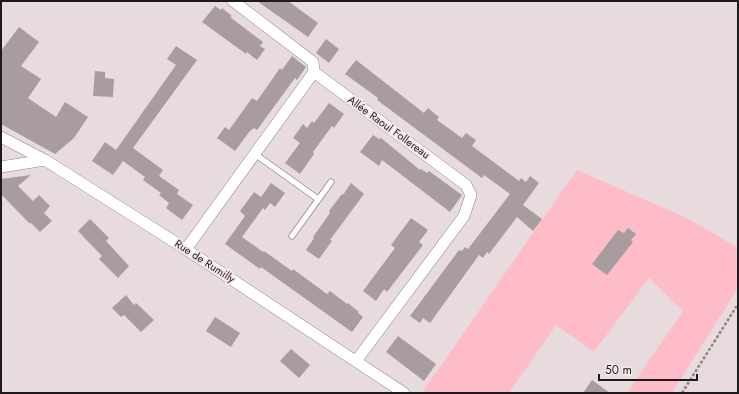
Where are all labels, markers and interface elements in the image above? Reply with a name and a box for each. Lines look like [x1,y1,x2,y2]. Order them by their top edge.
street label: Allée Raoul Follereau [345,92,433,162]
street label: Rue de Rumilly [172,235,239,287]
scale bar [599,356,697,382]
text: 50 m [605,361,632,379]

